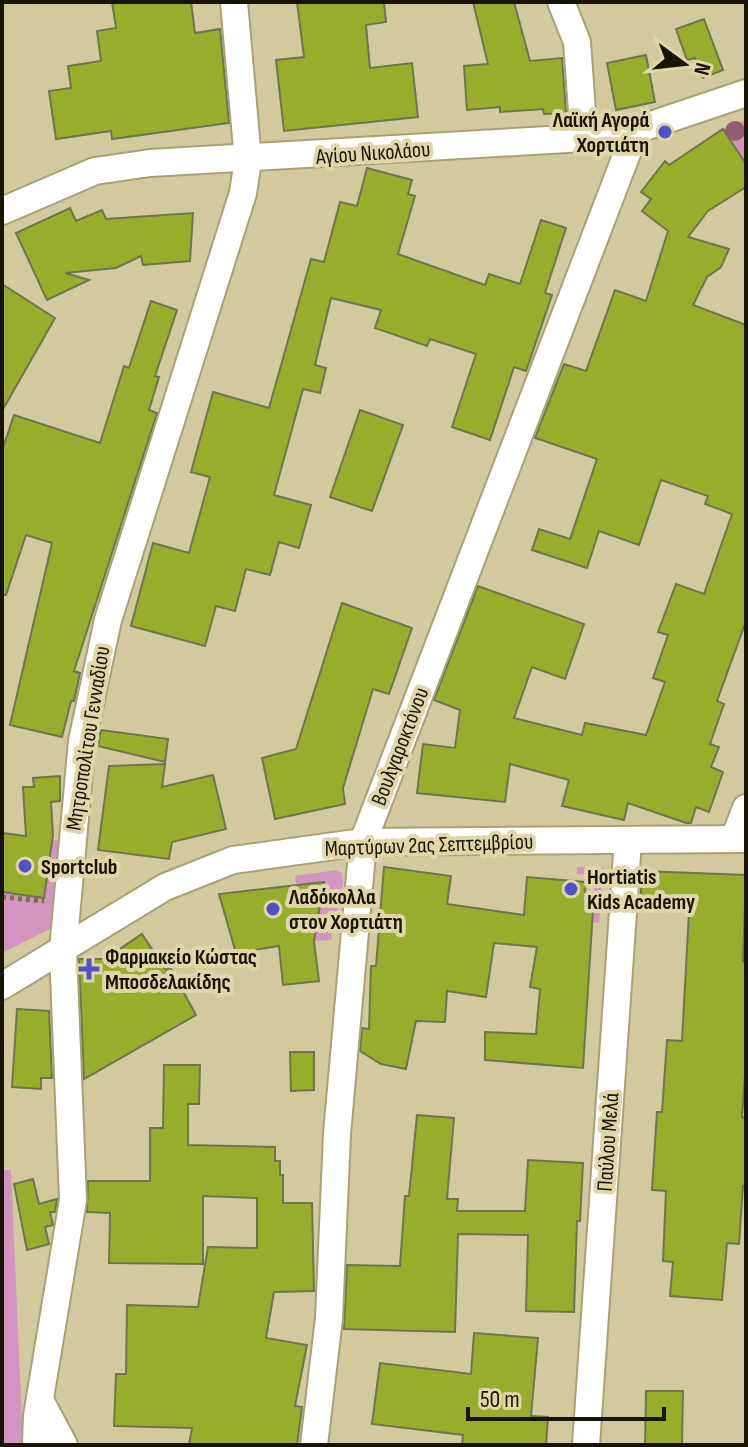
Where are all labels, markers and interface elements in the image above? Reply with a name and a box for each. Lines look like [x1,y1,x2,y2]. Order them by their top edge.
north arrow [644,24,724,104]
text: N [687,60,716,78]
place label: Λαϊκή Αγορά Χορτιάτη [552,107,649,159]
marker: Λαϊκή Αγορά Χορτιάτη [656,123,674,141]
street label: Αγίου Νικολάου [314,136,431,171]
street label: Μητροπολίτου Γενναδίου [61,644,116,832]
street label: Βουλγαροκτόνου [366,684,435,809]
street label: Μαρτύρων 2ας Σεπτεμβρίου [324,828,534,863]
place label: Sportclub [41,854,117,881]
marker: Sportclub [16,857,34,875]
place label: Hortiatis Kids Academy [587,864,695,916]
marker: Hortiatis Kids Academy [562,880,580,898]
place label: Λαδόκολλα στον Χορτιάτη [288,884,403,936]
marker: Λαδόκολλα στον Χορτιάτη [264,900,282,918]
place label: Φαρμακείο Κώστας Μποσδελακίδης [105,944,257,996]
marker: Φαρμακείο Κώστας Μποσδελακίδης [80,960,98,978]
street label: Παύλου Μελά [592,1091,625,1192]
scale bar [468,1371,664,1421]
text: 50 m [480,1385,520,1414]

